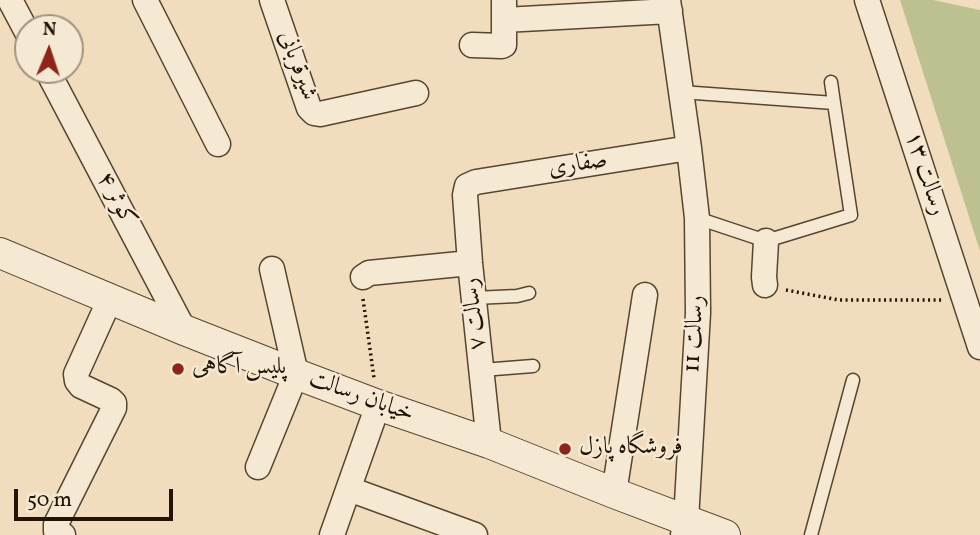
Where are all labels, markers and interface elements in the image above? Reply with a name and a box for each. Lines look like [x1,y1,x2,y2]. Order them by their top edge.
north arrow [14,14,84,84]
text: N [42,17,57,43]
street label: شیرقربانی [270,27,322,105]
street label: رسالت ۱۳ [897,128,951,220]
street label: صفاری [546,147,610,185]
street label: کوثر ۴ [89,168,141,232]
street label: رسالت ۷ [458,276,494,352]
street label: رسالت 11 [680,295,712,373]
place label: پلیس آگاهی [192,355,286,383]
marker: پلیس آگاهی [170,361,186,377]
street label: خیابان رسالت [305,366,417,430]
place label: فروشگاه پازل [579,435,682,463]
marker: فروشگاه پازل [557,441,573,457]
scale bar [18,476,177,520]
text: 50 m [27,486,72,515]

